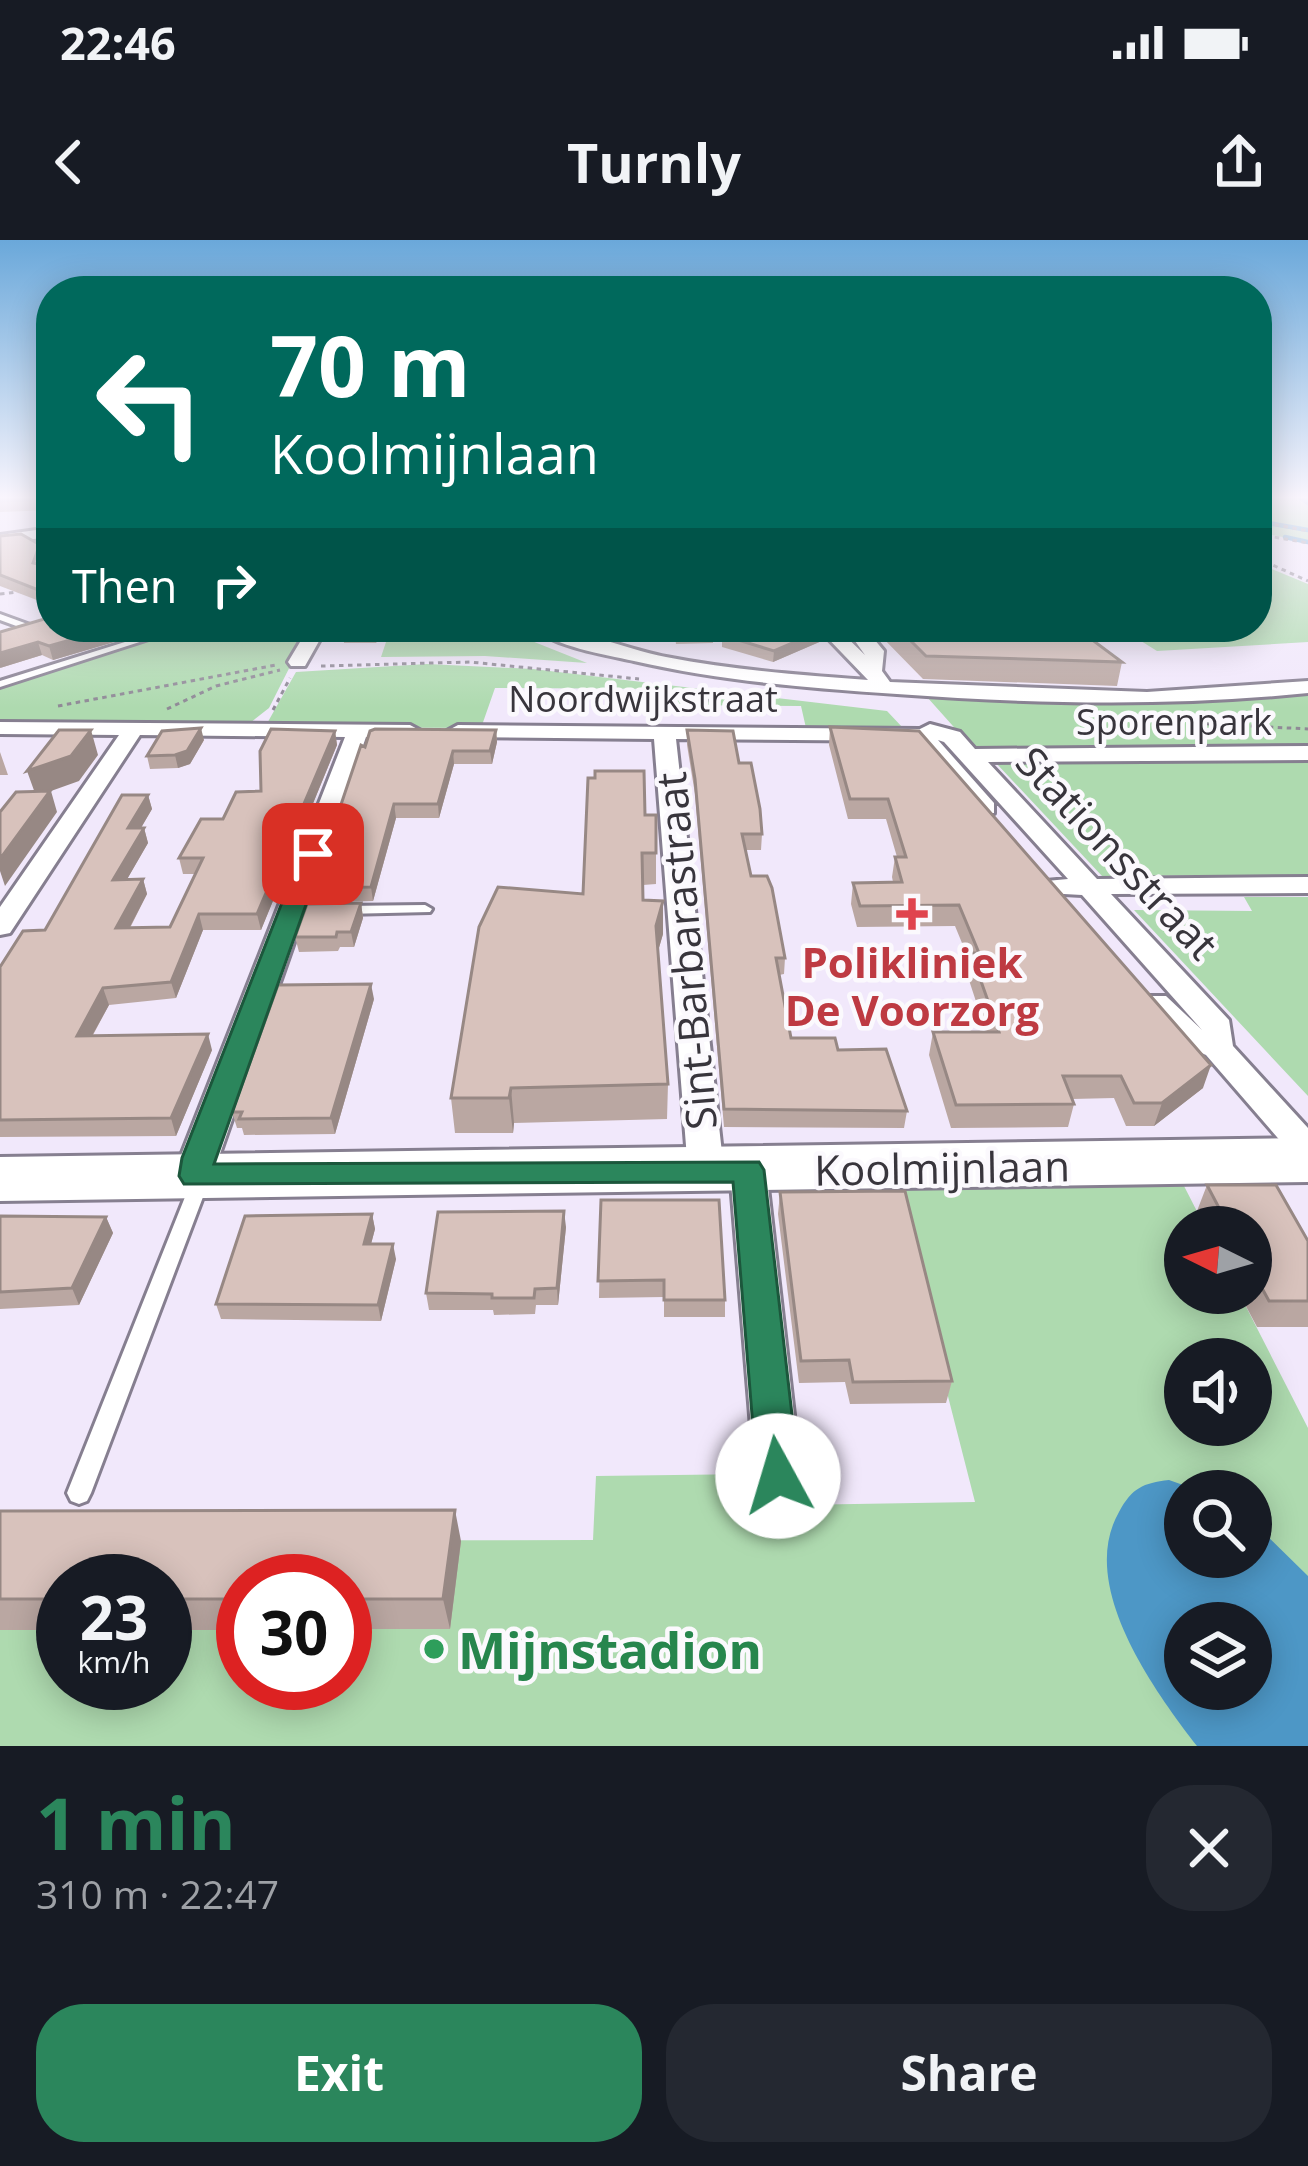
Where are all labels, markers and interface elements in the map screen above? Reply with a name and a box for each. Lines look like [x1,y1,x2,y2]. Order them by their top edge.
text: 22:46 [60,12,176,73]
text: Turnly [567,125,741,199]
icon: back [36,129,102,195]
icon: share [1206,129,1272,195]
text: 70 m [270,307,470,422]
icon: left [72,324,228,480]
text: Koolmijnlaan [270,416,599,490]
icon: right [201,552,267,618]
text: Then [72,555,177,616]
street label: Noordwijkstraat [508,674,778,723]
street label: Sporenpark [1076,697,1272,746]
street label: Stationsstraat [1004,733,1232,971]
street label: Sint-Barbarastraat [641,770,729,1132]
pin [262,803,364,905]
icon: arrive [280,821,346,887]
marker: Polikliniek De Voorzorg [896,898,928,930]
place label: Polikliniek De Voorzorg [785,933,1040,1038]
street label: Koolmijnlaan [814,1136,1070,1198]
north arrow [1164,1206,1272,1314]
map controls [1164,1206,1272,1710]
button: sound [1164,1338,1272,1446]
position arrow [715,1413,841,1539]
button: search [1164,1470,1272,1578]
speed limit sign: 30 [216,1554,372,1710]
text: 23 [80,1576,148,1658]
button: layers [1164,1602,1272,1710]
place label: Mijnstadion [458,1614,762,1684]
marker: Mijnstadion [421,1636,447,1662]
text: km/h [78,1641,150,1682]
text: 1 min [36,1773,236,1871]
button: close [1146,1785,1272,1911]
text: 310 m · 22:47 [36,1867,279,1920]
button: Exit [36,2004,642,2142]
button: Share [666,2004,1272,2142]

